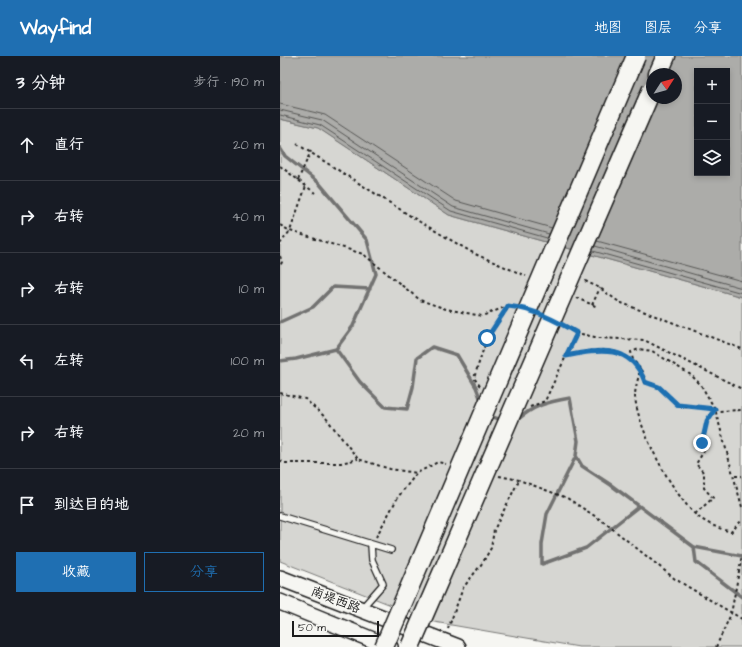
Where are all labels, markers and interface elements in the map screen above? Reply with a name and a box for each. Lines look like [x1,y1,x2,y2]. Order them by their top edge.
text: Wayfind [20,15,91,42]
text: 地图 [594,18,622,38]
text: 图层 [644,18,672,38]
text: 分享 [694,18,722,38]
north arrow [646,68,682,104]
map controls [694,68,730,176]
button: + [694,68,730,104]
text: 3 分钟 [16,71,65,95]
text: 步行 · 190 m [193,73,264,91]
button: − [694,104,730,140]
icon: ahead [16,134,38,156]
text: 直行 [54,134,84,155]
text: 20 m [233,136,264,154]
button: layers [694,140,730,176]
icon: right [16,206,38,228]
text: 右转 [54,206,84,227]
text: 40 m [232,208,264,226]
icon: right [16,278,38,300]
text: 右转 [54,278,84,299]
text: 10 m [239,280,264,298]
route start [478,329,496,347]
icon: left [16,350,38,372]
text: 左转 [54,350,84,371]
text: 100 m [231,352,264,370]
icon: right [16,422,38,444]
text: 右转 [54,422,84,443]
text: 20 m [233,424,264,442]
route end [693,434,711,452]
icon: arrive [16,494,38,516]
text: 到达目的地 [54,494,129,515]
button: 收藏 [16,552,136,592]
button: 分享 [144,552,264,592]
street label: 南堤西路 [308,582,363,618]
scale bar [292,619,379,638]
text: 50 m [298,620,326,635]

